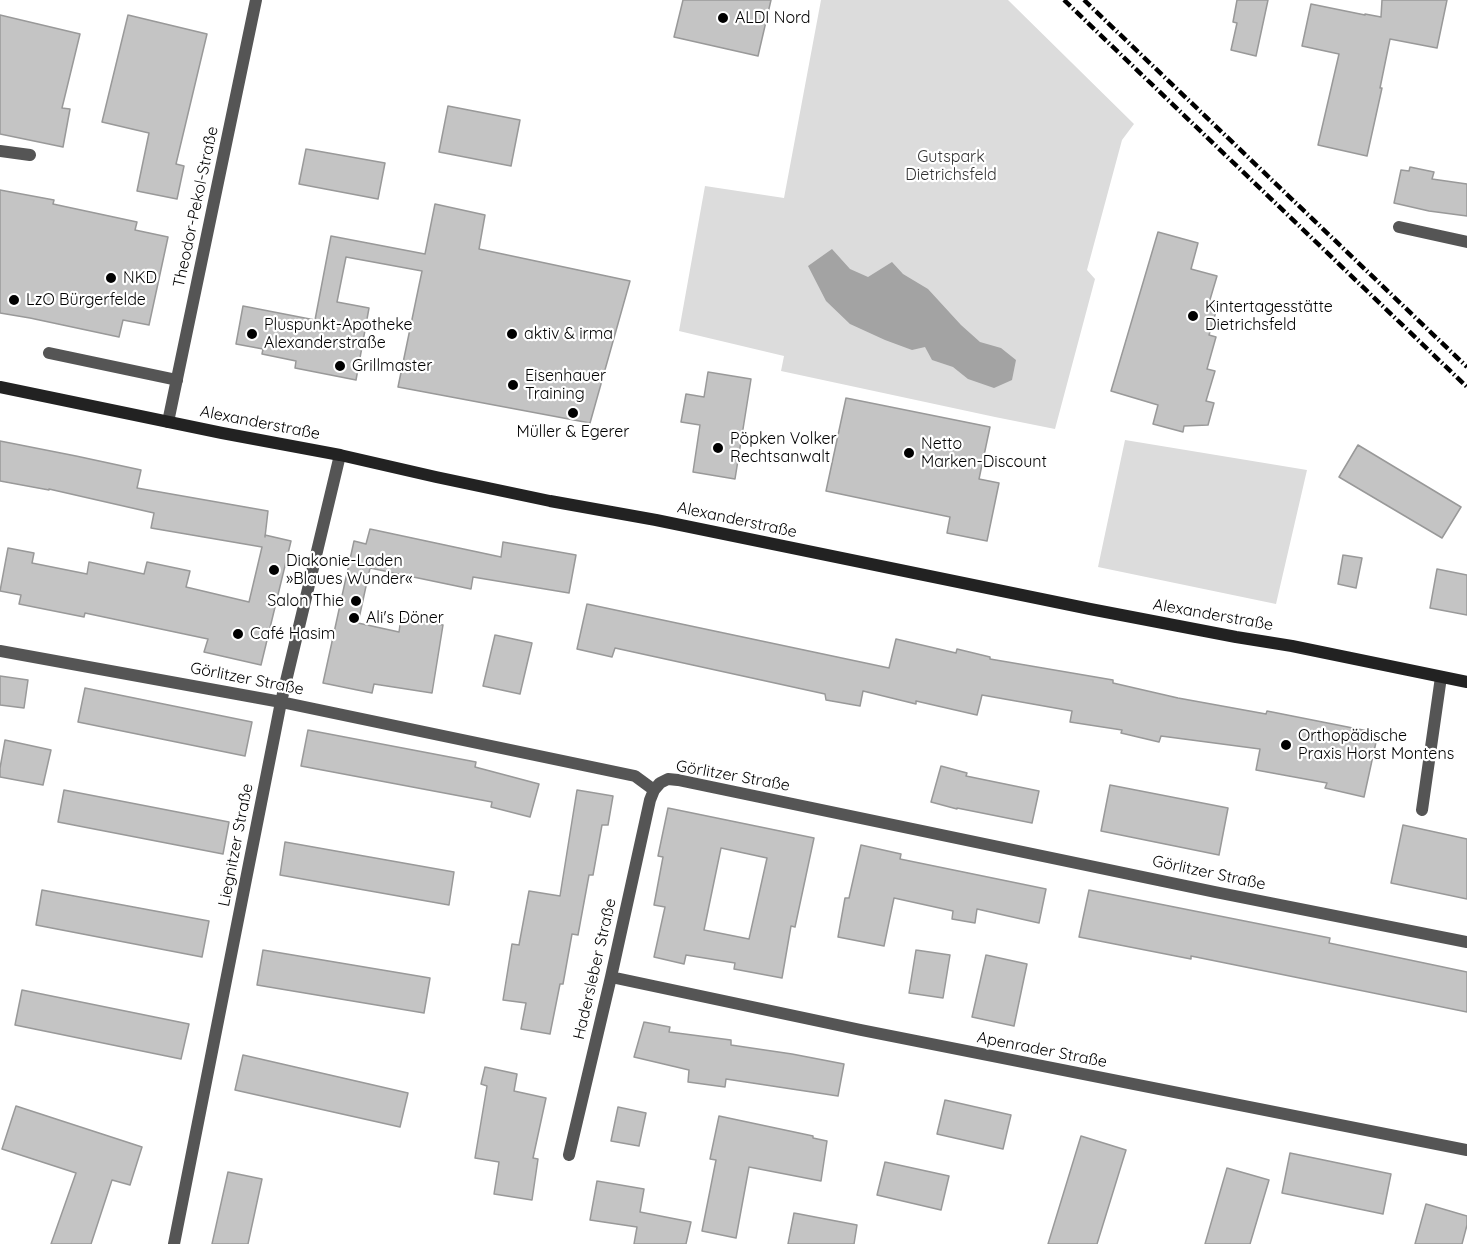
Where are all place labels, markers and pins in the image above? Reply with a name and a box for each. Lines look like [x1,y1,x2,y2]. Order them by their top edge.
place label: ALDI Nord [735,8,811,28]
marker: ALDI Nord [716,11,730,25]
place label: NKD [123,268,157,288]
marker: NKD [104,271,118,285]
place label: LzO Bürgerfelde [26,290,146,310]
marker: LzO Bürgerfelde [7,293,21,307]
place label: Kintertagesstätte Dietrichsfeld [1205,297,1333,335]
marker: Kintertagesstätte Dietrichsfeld [1186,309,1200,323]
place label: Pluspunkt-Apotheke Alexanderstraße [264,315,413,353]
place label: aktiv & irma [524,324,613,344]
marker: Pluspunkt-Apotheke Alexanderstraße [245,327,259,341]
marker: aktiv & irma [505,327,519,341]
place label: Grillmaster [352,356,432,376]
marker: Grillmaster [333,359,347,373]
place label: Eisenhauer Training [525,366,606,404]
marker: Eisenhauer Training [506,378,520,392]
marker: Müller & Egerer [566,406,580,420]
place label: Müller & Egerer [517,422,629,442]
place label: Pöpken Volker Rechtsanwalt [730,429,837,467]
place label: Netto Marken-Discount [921,434,1047,472]
marker: Pöpken Volker Rechtsanwalt [711,441,725,455]
marker: Netto Marken-Discount [902,446,916,460]
place label: Diakonie-Laden »Blaues Wunder« [286,551,413,589]
marker: Diakonie-Laden »Blaues Wunder« [267,563,281,577]
place label: Salon Thie [267,591,344,611]
marker: Salon Thie [349,594,363,608]
place label: Ali's Döner [366,608,444,628]
marker: Ali's Döner [347,611,361,625]
place label: Café Hasim [250,624,335,644]
marker: Café Hasim [231,627,245,641]
place label: Orthopädische Praxis Horst Montens [1298,726,1454,764]
marker: Orthopädische Praxis Horst Montens [1279,738,1293,752]

